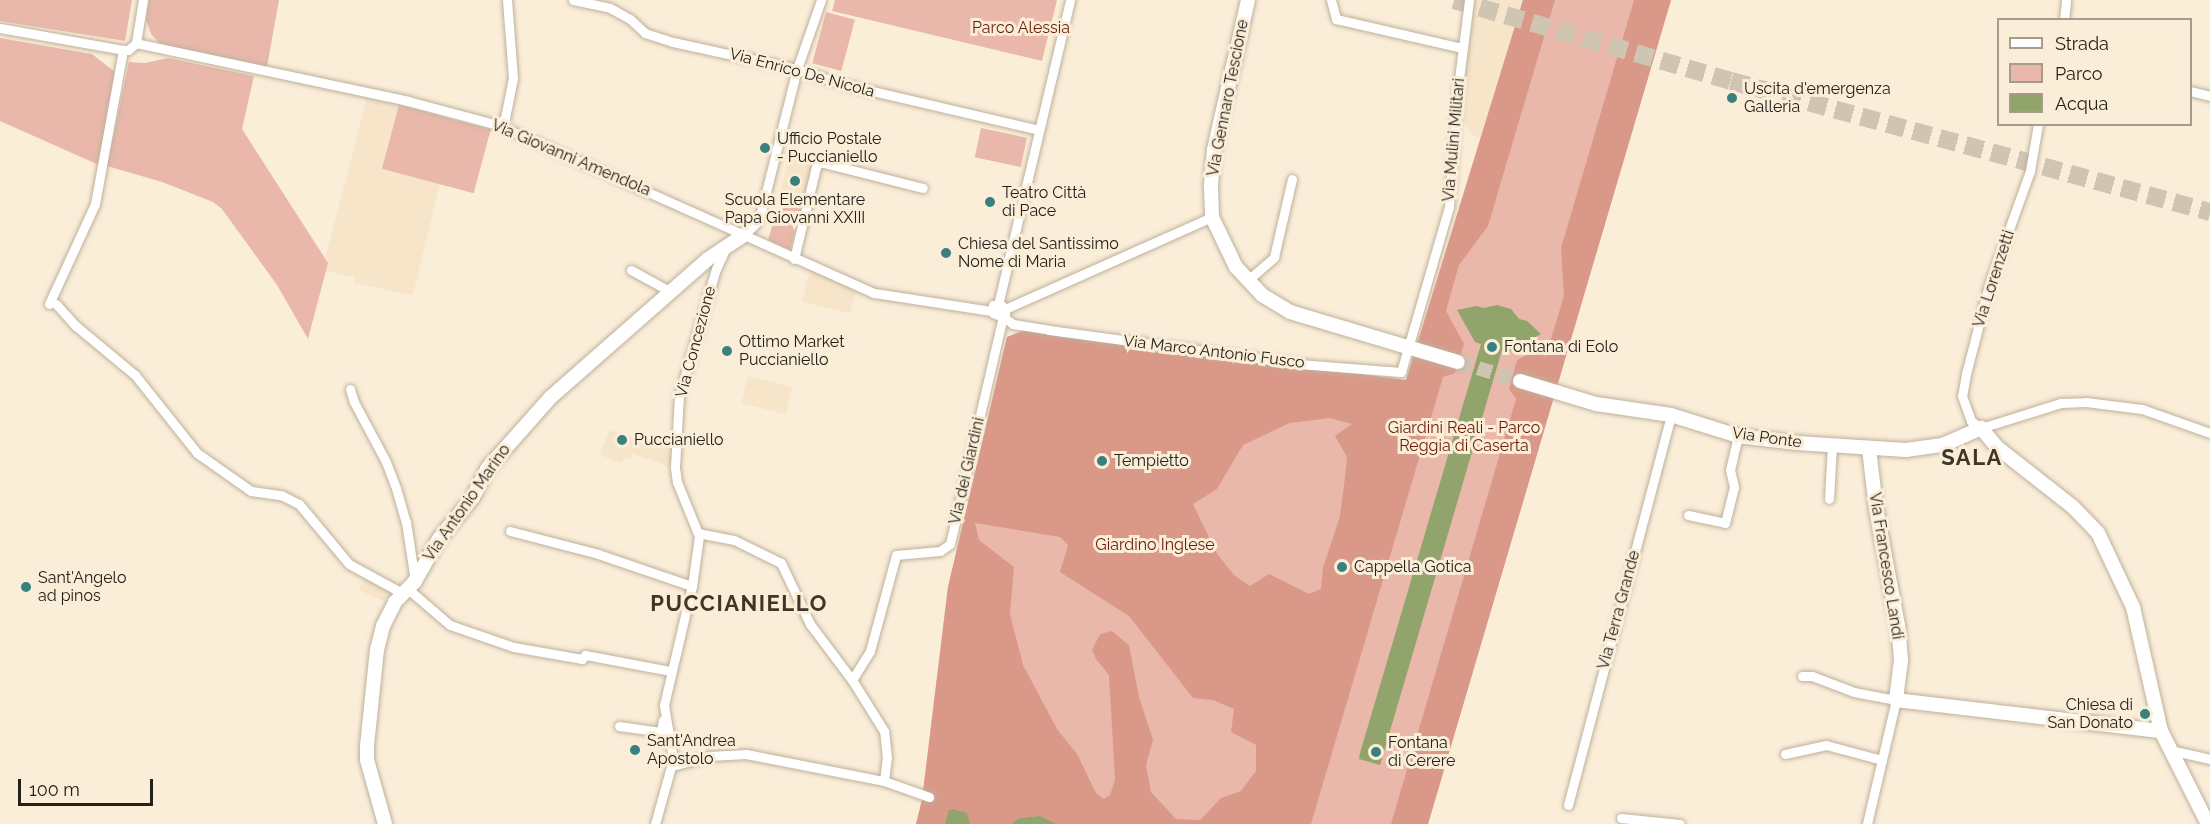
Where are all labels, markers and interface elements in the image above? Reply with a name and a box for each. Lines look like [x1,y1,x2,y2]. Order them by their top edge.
park label: Parco Alessia [972,18,1070,38]
street label: Via Gennaro Tescione [1203,18,1253,178]
legend [1997,18,2192,126]
text: Strada [2055,33,2109,54]
street label: Via Enrico De Nicola [727,44,877,102]
text: Parco [2055,63,2102,84]
street label: Via Mulini Militari [1439,77,1469,203]
place label: Uscita d'emergenza Galleria [1744,79,1891,117]
marker: Uscita d'emergenza Galleria [1725,91,1739,105]
text: Acqua [2055,93,2108,114]
street label: Via Giovanni Amendola [488,116,654,200]
place label: Ufficio Postale - Puccianiello [777,129,881,167]
marker: Ufficio Postale - Puccianiello [758,141,772,155]
marker: Scuola Elementare Papa Giovanni XXIII [788,174,802,188]
place label: Teatro Città di Pace [1002,183,1086,221]
place label: Scuola Elementare Papa Giovanni XXIII [725,190,865,228]
marker: Teatro Città di Pace [983,195,997,209]
street label: Via Lorenzetti [1969,228,2019,330]
place label: Chiesa del Santissimo Nome di Maria [958,234,1119,272]
marker: Chiesa del Santissimo Nome di Maria [939,246,953,260]
street label: Via Concezione [672,284,720,400]
street label: Via Marco Antonio Fusco [1122,331,1306,373]
place label: Ottimo Market Puccianiello [739,332,845,370]
place label: Fontana di Eolo [1504,337,1618,357]
marker: Fontana di Eolo [1485,340,1499,354]
marker: Ottimo Market Puccianiello [720,344,734,358]
street label: Via dei Giardini [945,416,989,526]
park label: Giardini Reali - Parco Reggia di Caserta [1388,418,1540,456]
street label: Via Ponte [1731,424,1803,452]
place label: Puccianiello [634,430,724,450]
marker: Puccianiello [615,433,629,447]
street label: Via Antonio Marino [419,441,515,565]
district label: SALA [1941,445,2003,471]
place label: Tempietto [1114,451,1189,471]
marker: Tempietto [1095,454,1109,468]
street label: Via Francesco Landi [1865,491,1907,641]
park label: Giardino Inglese [1095,535,1215,555]
street label: Via Terra Grande [1594,548,1644,672]
place label: Cappella Gotica [1354,557,1472,577]
marker: Cappella Gotica [1335,560,1349,574]
place label: Sant'Angelo ad pinos [38,568,126,606]
marker: Sant'Angelo ad pinos [19,580,33,594]
district label: PUCCIANIELLO [650,591,828,617]
place label: Chiesa di San Donato [2047,695,2133,733]
marker: Chiesa di San Donato [2138,707,2152,721]
place label: Sant'Andrea Apostolo [647,731,736,769]
place label: Fontana di Cerere [1388,733,1455,771]
marker: Sant'Andrea Apostolo [628,743,642,757]
marker: Fontana di Cerere [1369,745,1383,759]
scale bar [21,767,156,805]
text: 100 m [29,779,80,800]

